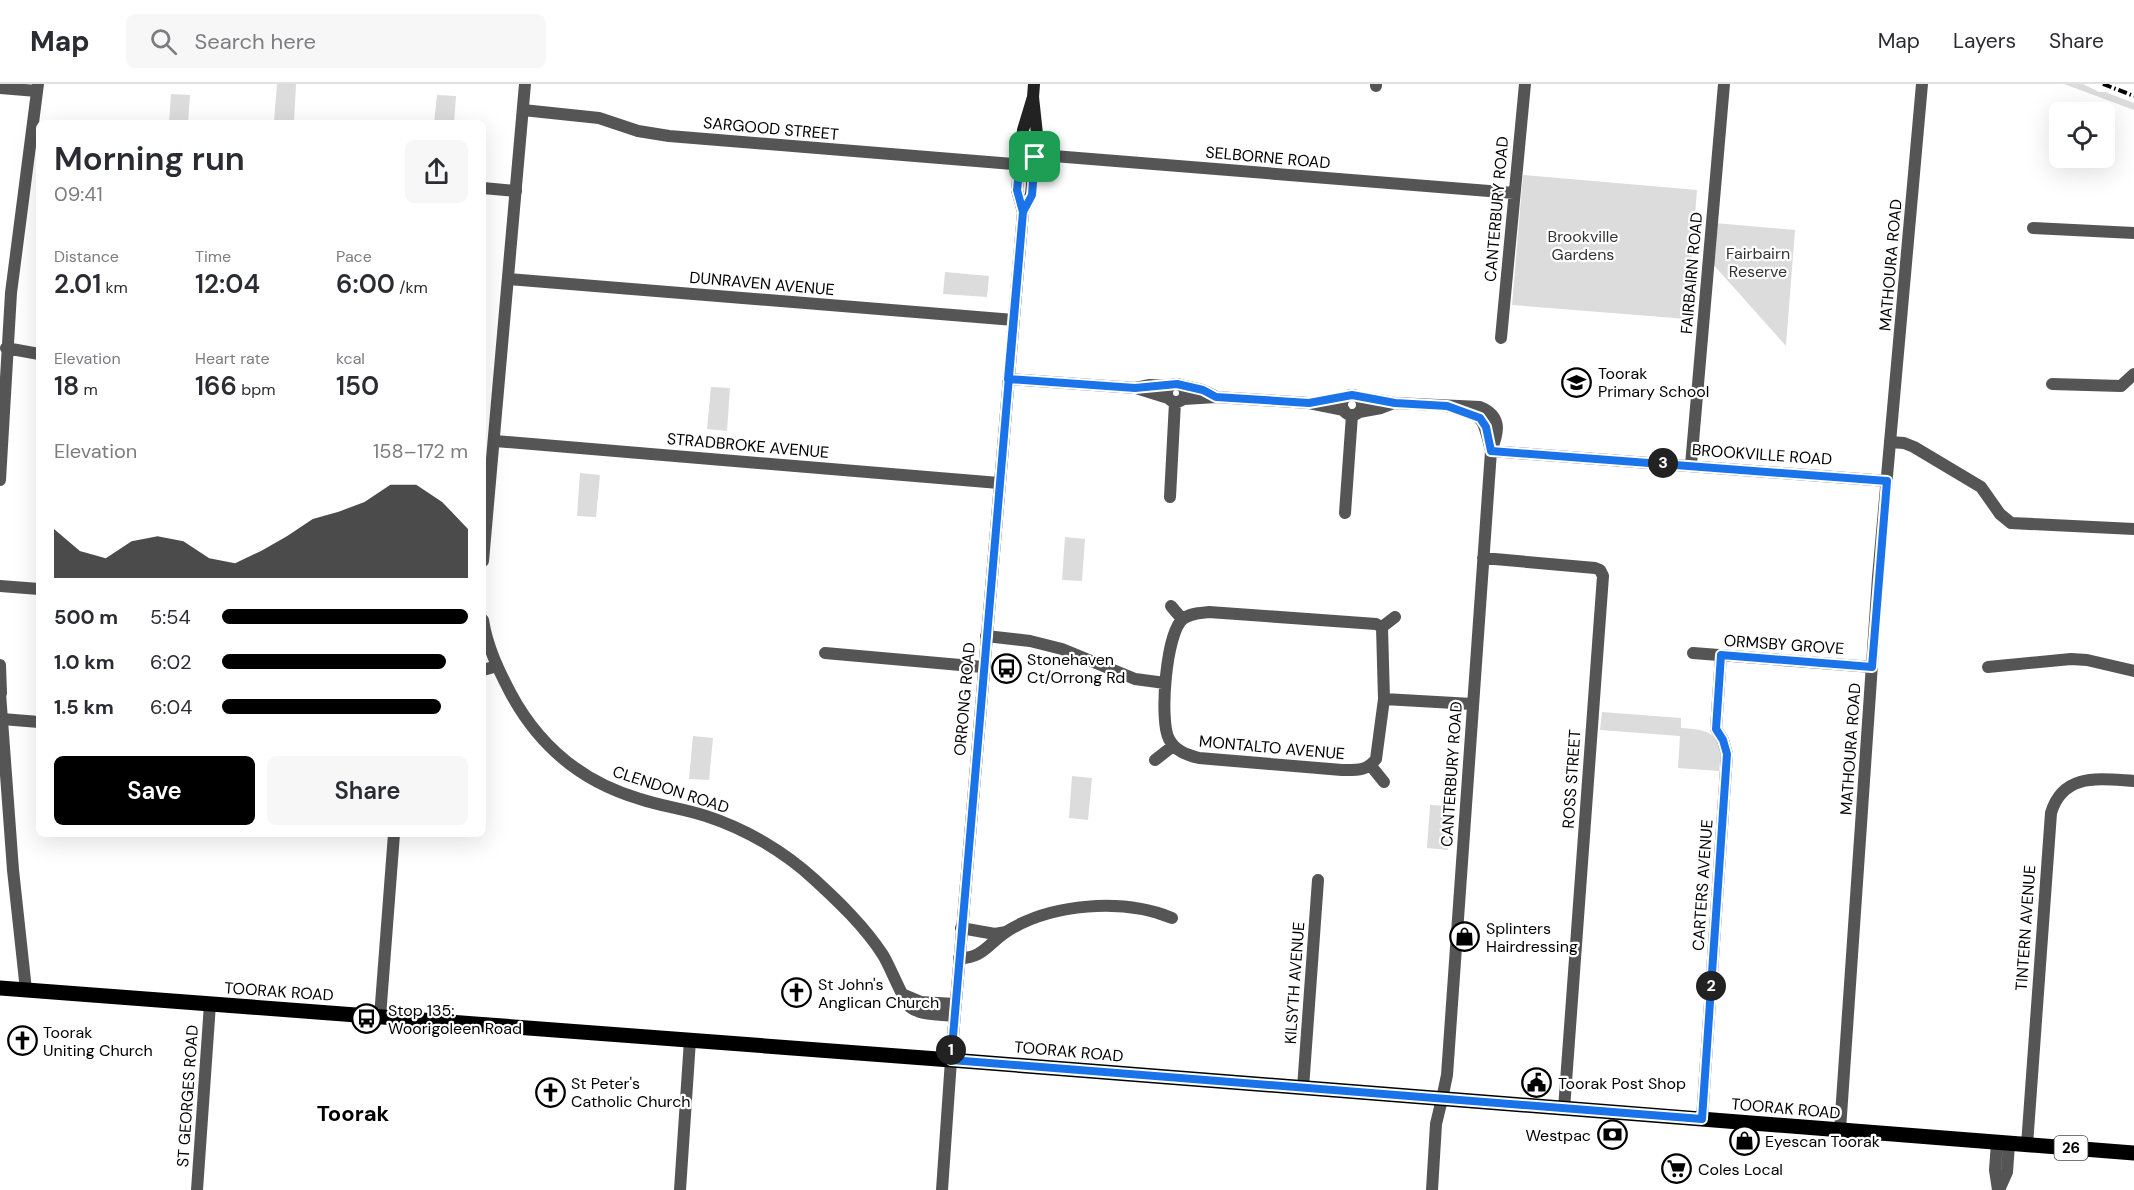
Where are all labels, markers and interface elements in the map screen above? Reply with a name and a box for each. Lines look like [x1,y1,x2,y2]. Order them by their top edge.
search box [126,14,546,68]
text: Map [30,23,90,60]
icon: search [147,25,180,58]
text: Search here [195,27,316,56]
text: Map [1878,27,1920,55]
text: Layers [1953,27,2016,55]
text: Share [2049,27,2104,55]
map controls [2049,102,2115,168]
button: locate [2049,102,2115,168]
street label: SARGOOD STREET [702,112,840,145]
pin [1009,131,1060,182]
street label: CANTERBURY ROAD [1480,135,1513,283]
text: Morning run [54,137,245,180]
button: share [405,140,468,203]
icon: arrive [1018,140,1051,173]
street label: SELBORNE ROAD [1205,142,1331,173]
text: 09:41 [54,181,103,207]
street label: MATHOURA ROAD [1874,198,1907,332]
street label: FAIRBAIRN ROAD [1676,211,1707,335]
park label: Brookville Gardens [1548,226,1618,265]
park label: Fairbairn Reserve [1726,243,1790,282]
text: Distance [54,246,119,267]
text: Time [195,246,231,267]
text: Pace [336,246,372,267]
text: 2.01 [54,267,101,301]
text: 12:04 [195,267,260,301]
text: 6:00 [336,267,395,301]
street label: DUNRAVEN AVENUE [689,267,835,300]
text: km [101,277,128,298]
text: /km [395,277,428,298]
text: Elevation [54,348,121,369]
text: Heart rate [195,348,270,369]
text: kcal [336,348,365,369]
place label: Toorak Primary School [1598,363,1709,402]
school or university icon: Toorak Primary School [1561,366,1593,398]
text: 18 [54,369,79,403]
text: 166 [195,369,237,403]
text: 150 [336,369,379,403]
text: m [79,379,98,400]
text: bpm [237,379,276,400]
street label: STRADBROKE AVENUE [666,428,830,463]
text: Elevation [54,438,137,464]
text: 158–172 m [373,438,468,464]
street label: BROOKVILLE ROAD [1691,439,1833,470]
pin: 3 [1648,448,1678,478]
text: 3 [1658,452,1668,473]
text: 500 m [54,604,118,630]
text: 5:54 [150,604,191,630]
street label: ORMSBY GROVE [1723,630,1845,659]
street label: ORRONG ROAD [949,641,980,757]
text: 1.0 km [54,649,115,675]
text: 6:02 [150,649,192,675]
place label: Stonehaven Ct/Orrong Rd [1027,649,1125,688]
bus stop icon: Stonehaven Ct/Orrong Rd [990,652,1022,684]
street label: MATHOURA ROAD [1835,682,1866,816]
text: 1.5 km [54,694,114,720]
text: 6:04 [150,694,192,720]
street label: CANTERBURY ROAD [1436,701,1467,848]
street label: ROSS STREET [1558,729,1585,829]
street label: MONTALTO AVENUE [1198,731,1346,764]
button: Save [54,756,255,825]
button: Share [267,756,468,825]
street label: CLENDON ROAD [610,761,732,818]
street label: CARTERS AVENUE [1687,819,1718,951]
street label: TINTERN AVENUE [2011,864,2040,992]
place label: Splinters Hairdressing [1486,918,1578,957]
street label: KILSYTH AVENUE [1280,921,1309,1045]
shop icon: Splinters Hairdressing [1449,921,1481,953]
pin: 2 [1696,971,1726,1001]
place label: St John's Anglican Church [818,974,939,1013]
text: 2 [1706,975,1716,996]
street label: TOORAK ROAD [224,977,334,1006]
church icon: St John's Anglican Church [781,977,813,1009]
place label: Stop 135: Woorigoleen Road [388,1000,522,1039]
bus stop icon: Stop 135: Woorigoleen Road [351,1003,383,1035]
place label: Toorak Uniting Church [43,1022,153,1061]
street label: ST GEORGES ROAD [172,1024,203,1168]
church icon: Toorak Uniting Church [6,1025,38,1057]
pin: 1 [936,1035,966,1065]
street label: TOORAK ROAD [1013,1036,1124,1067]
text: 1 [948,1039,954,1060]
public building icon: Toorak Post Shop [1521,1067,1553,1099]
place label: St Peter's Catholic Church [571,1073,691,1112]
place label: Toorak Post Shop [1558,1073,1686,1094]
church icon: St Peter's Catholic Church [534,1076,566,1108]
street label: TOORAK ROAD [1730,1093,1841,1124]
district label: Toorak [317,1099,390,1128]
bank icon: Westpac [1596,1119,1628,1151]
place label: Westpac [1525,1125,1591,1146]
shop icon: Eyescan Toorak [1728,1125,1760,1157]
place label: Eyescan Toorak [1765,1131,1880,1152]
road number: 26 [2054,1136,2088,1160]
supermarket icon: Coles Local [1661,1153,1693,1185]
place label: Coles Local [1698,1159,1783,1180]

